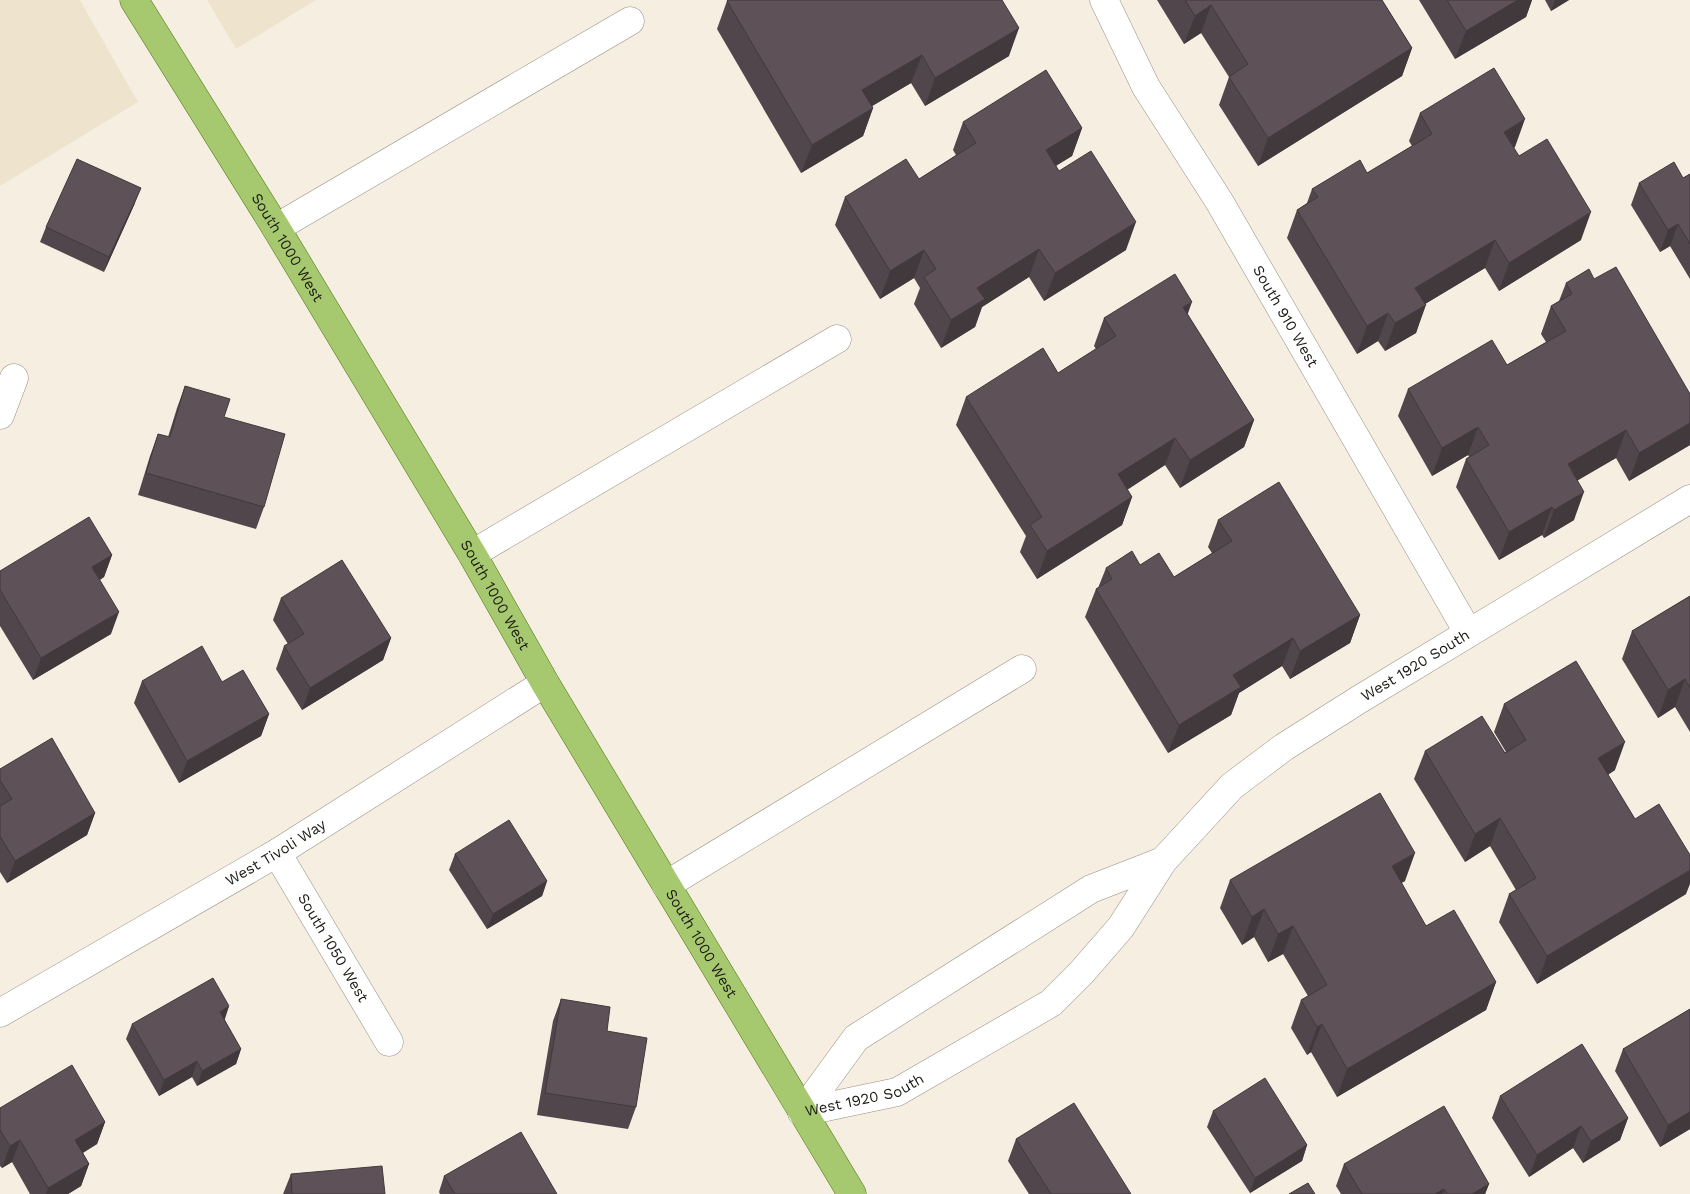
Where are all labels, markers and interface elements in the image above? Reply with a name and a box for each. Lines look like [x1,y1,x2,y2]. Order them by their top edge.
street label: South 1000 West [247,190,327,305]
street label: South 910 West [1249,262,1322,371]
street label: South 1000 West [457,537,534,654]
street label: West 1920 South [1358,626,1473,705]
street label: West Tivoli Way [222,815,329,890]
street label: South 1000 West [662,886,741,1002]
street label: South 1050 West [294,890,373,1006]
street label: West 1920 South [803,1069,927,1120]

